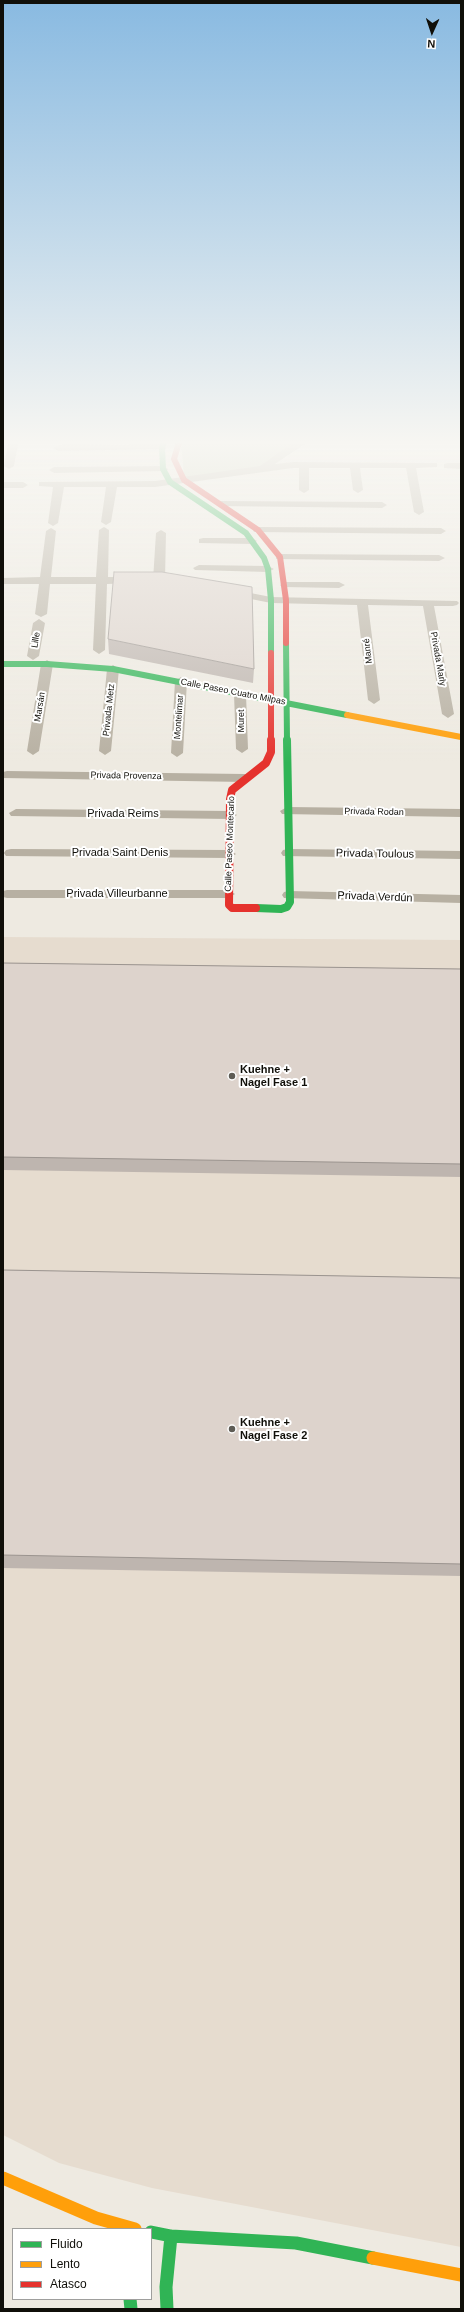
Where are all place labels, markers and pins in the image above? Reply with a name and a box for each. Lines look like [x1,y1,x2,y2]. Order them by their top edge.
place label: Kuehne + Nagel Fase 1 [240,1063,307,1089]
marker: Kuehne + Nagel Fase 1 [227,1071,237,1081]
place label: Kuehne + Nagel Fase 2 [240,1416,307,1442]
marker: Kuehne + Nagel Fase 2 [227,1424,237,1434]

